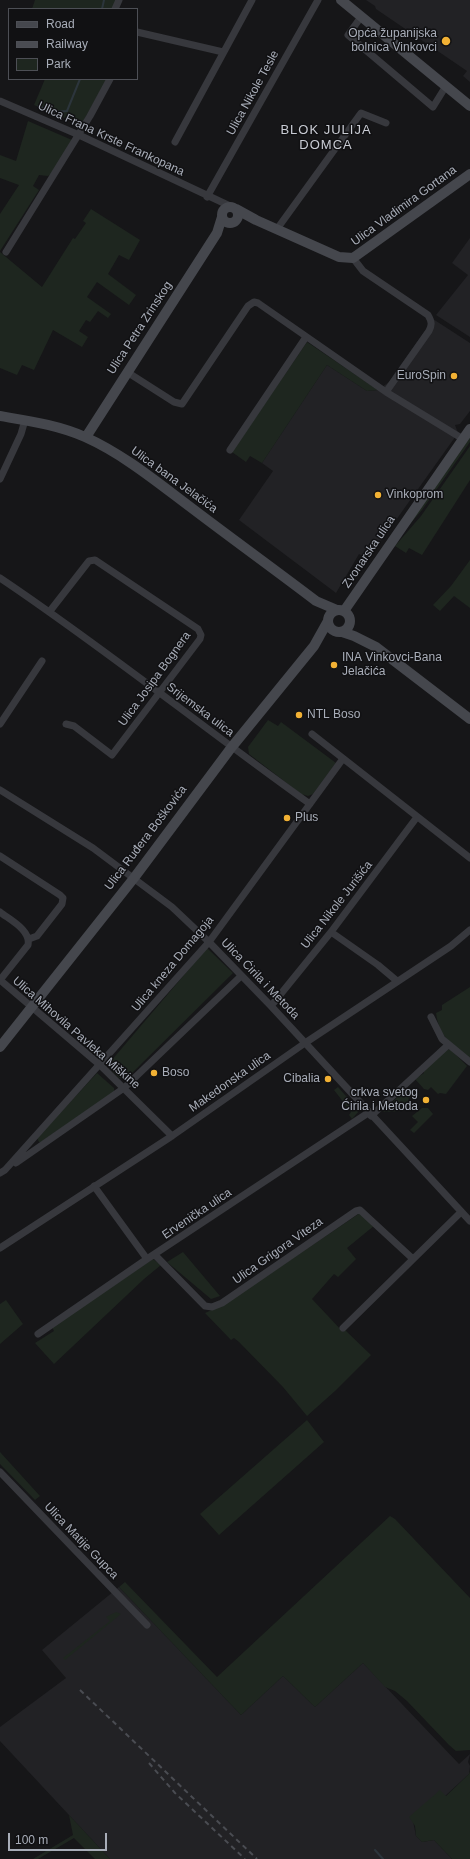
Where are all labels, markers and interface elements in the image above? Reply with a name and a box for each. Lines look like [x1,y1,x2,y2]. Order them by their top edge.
legend [8,8,138,80]
text: Road [46,17,75,31]
place label: Opća županijska bolnica Vinkovci [348,27,437,55]
marker: Opća županijska bolnica Vinkovci [440,35,452,47]
text: Railway [46,37,88,51]
street label: Ulica Nikole Tesle [224,48,282,138]
text: Park [46,57,71,71]
street label: Ulica Frana Krste Frankopana [35,99,187,179]
district label: BLOK JULIJA DOMCA [280,122,372,153]
street label: Ulica Vladimira Gortana [349,163,459,249]
street label: Ulica Petra Zrinskog [105,279,175,377]
place label: EuroSpin [397,369,446,383]
marker: EuroSpin [449,371,459,381]
street label: Ulica bana Jelačića [128,444,220,516]
place label: Vinkoprom [386,488,443,502]
marker: Vinkoprom [373,490,383,500]
street label: Zvonarska ulica [340,513,398,591]
street label: Ulica Josipa Bognera [116,629,194,729]
place label: INA Vinkovci-Bana Jelačića [342,651,442,679]
marker: INA Vinkovci-Bana Jelačića [329,660,339,670]
street label: Srijemska ulica [163,680,237,740]
place label: NTL Boso [307,708,360,722]
marker: NTL Boso [294,710,304,720]
street label: Ulica Ruđera Boškovića [102,783,190,893]
place label: Plus [295,811,318,825]
marker: Plus [282,813,292,823]
street label: Ulica Nikole Jurišića [298,858,376,952]
street label: Ulica kneza Domagoja [129,913,217,1015]
street label: Ulica Ćirila i Metoda [218,936,302,1022]
street label: Ulica Mihovila Pavleka Miškine [9,974,143,1092]
street label: Makedonska ulica [187,1049,273,1115]
place label: Boso [162,1066,189,1080]
marker: Boso [149,1068,159,1078]
place label: Cibalia [283,1072,320,1086]
marker: Cibalia [323,1074,333,1084]
place label: crkva svetog Ćirila i Metoda [341,1086,418,1114]
marker: crkva svetog Ćirila i Metoda [421,1095,431,1105]
street label: Ervenička ulica [160,1185,234,1243]
street label: Ulica Grigora Viteza [230,1215,326,1287]
street label: Ulica Matije Gupca [41,1500,121,1582]
scale bar [10,1825,109,1851]
text: 100 m [15,1833,48,1847]

